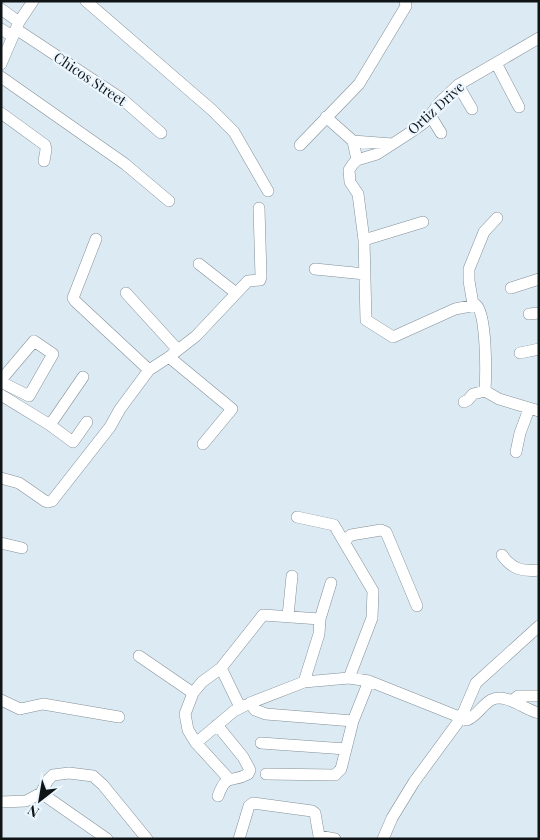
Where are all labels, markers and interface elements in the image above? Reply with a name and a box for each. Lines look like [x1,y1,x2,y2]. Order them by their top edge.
street label: Chicos Street [50,47,131,110]
street label: Ortiz Drive [403,77,468,138]
north arrow [15,775,65,825]
text: N [24,801,42,822]

